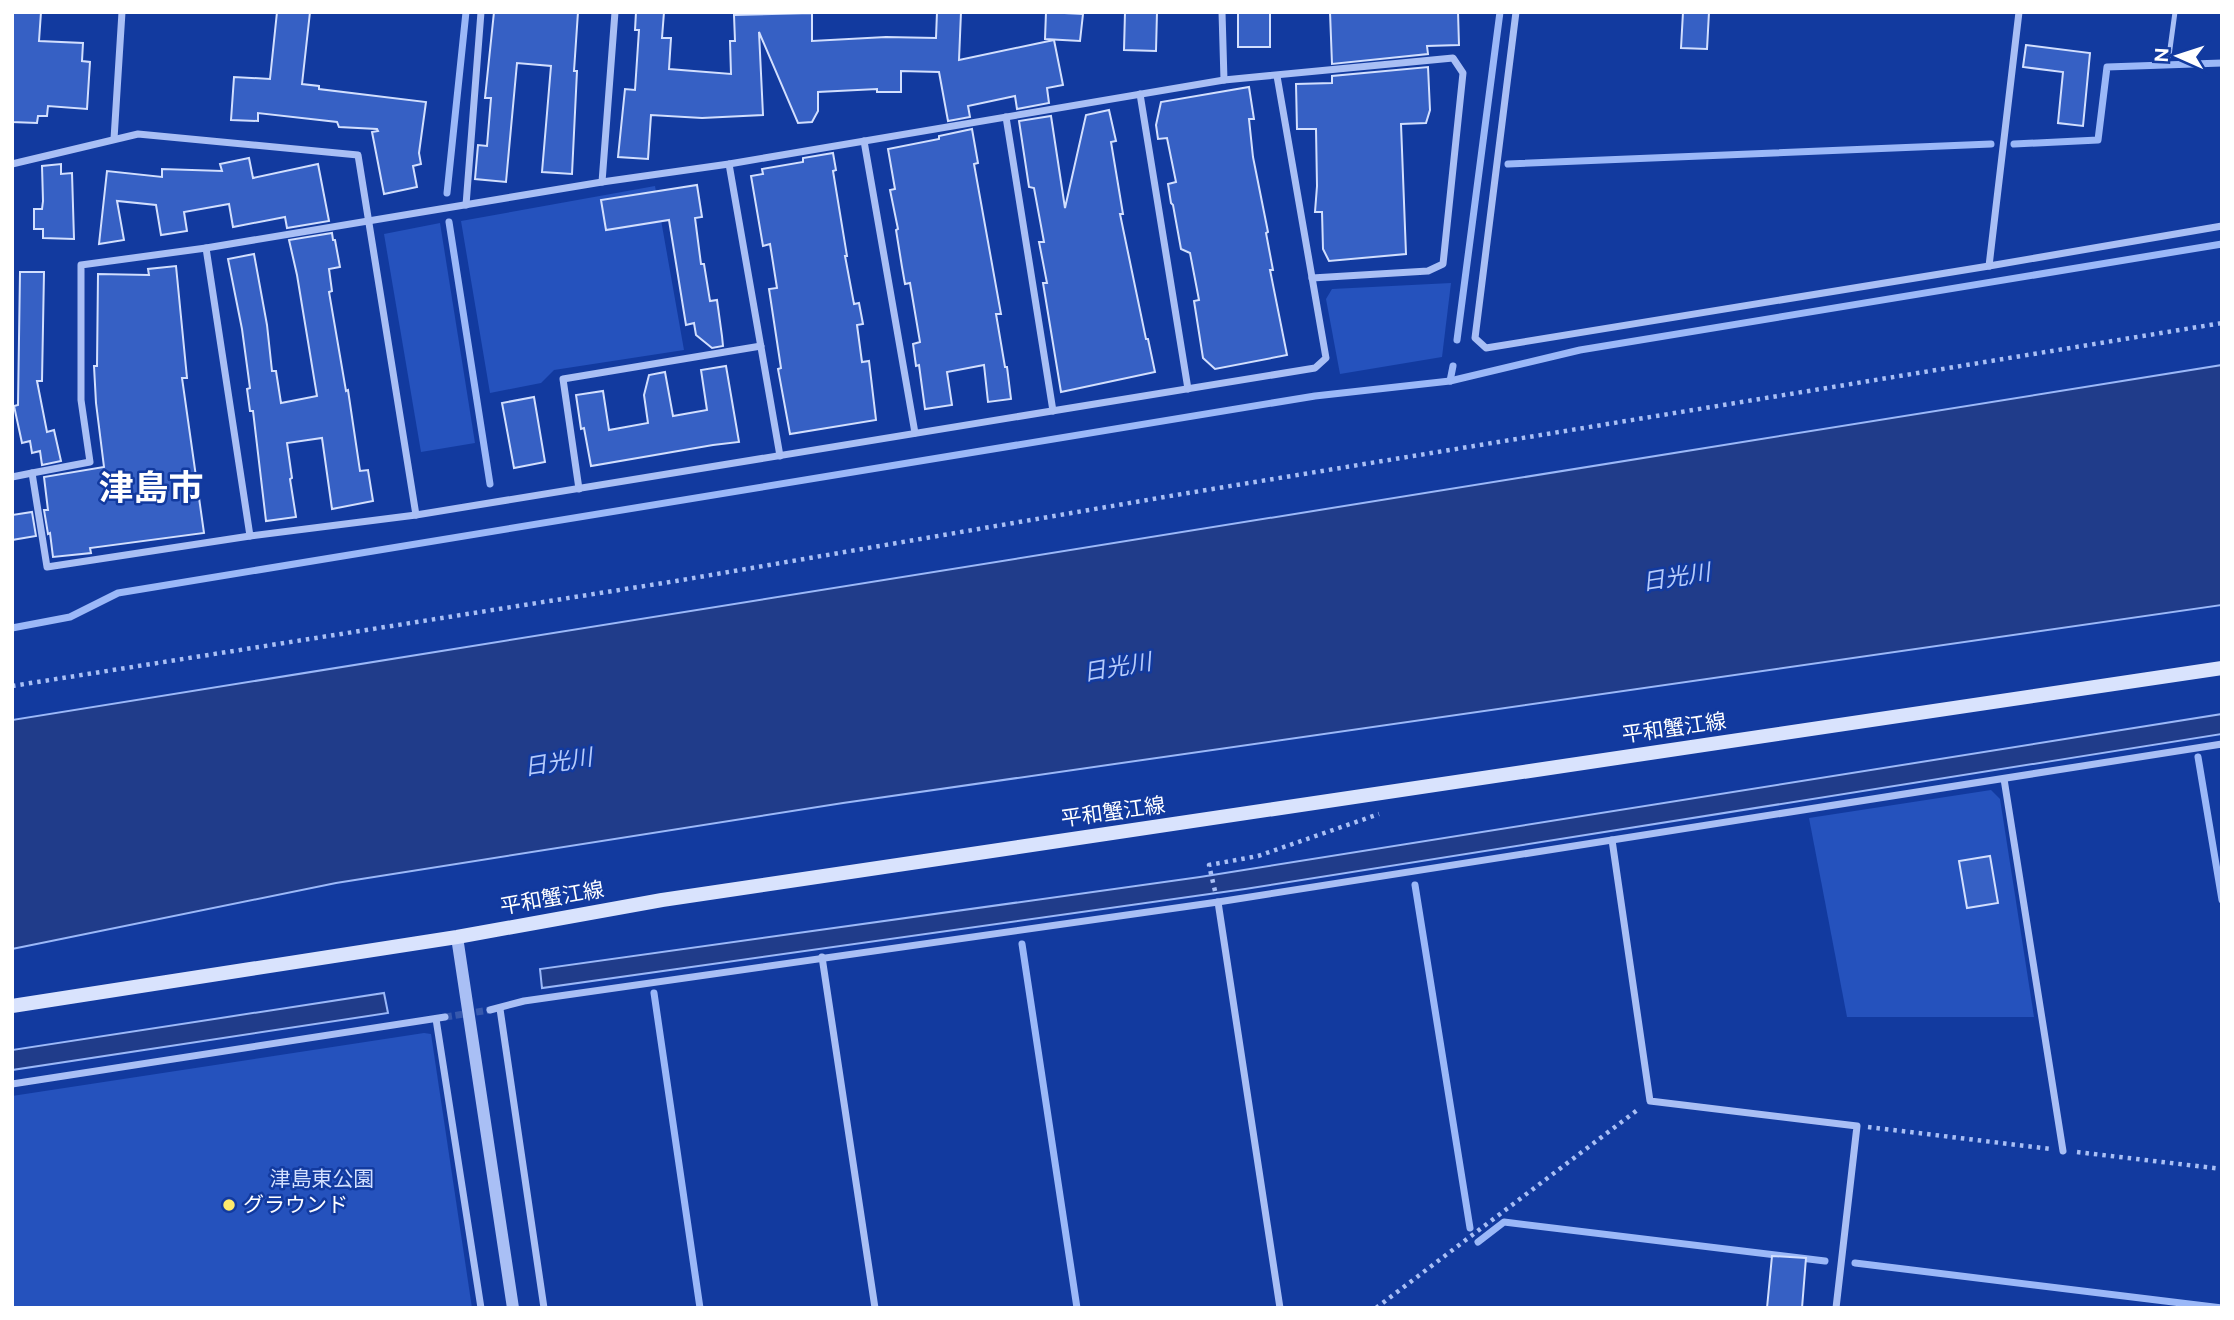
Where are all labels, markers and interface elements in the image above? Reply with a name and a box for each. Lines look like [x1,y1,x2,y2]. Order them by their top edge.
north arrow [2143,21,2213,91]
text: N [2150,47,2173,63]
district label: 津島市 [98,467,204,509]
water label: 日光川 [1640,557,1715,596]
water label: 日光川 [1081,647,1156,687]
street label: 平和蟹江線 [1620,708,1728,747]
water label: 日光川 [522,742,597,781]
street label: 平和蟹江線 [1059,792,1167,831]
street label: 平和蟹江線 [498,876,606,919]
park label: 津島東公園 [270,1166,375,1191]
place label: グラウンド [243,1192,348,1217]
marker: グラウンド [221,1197,237,1213]

